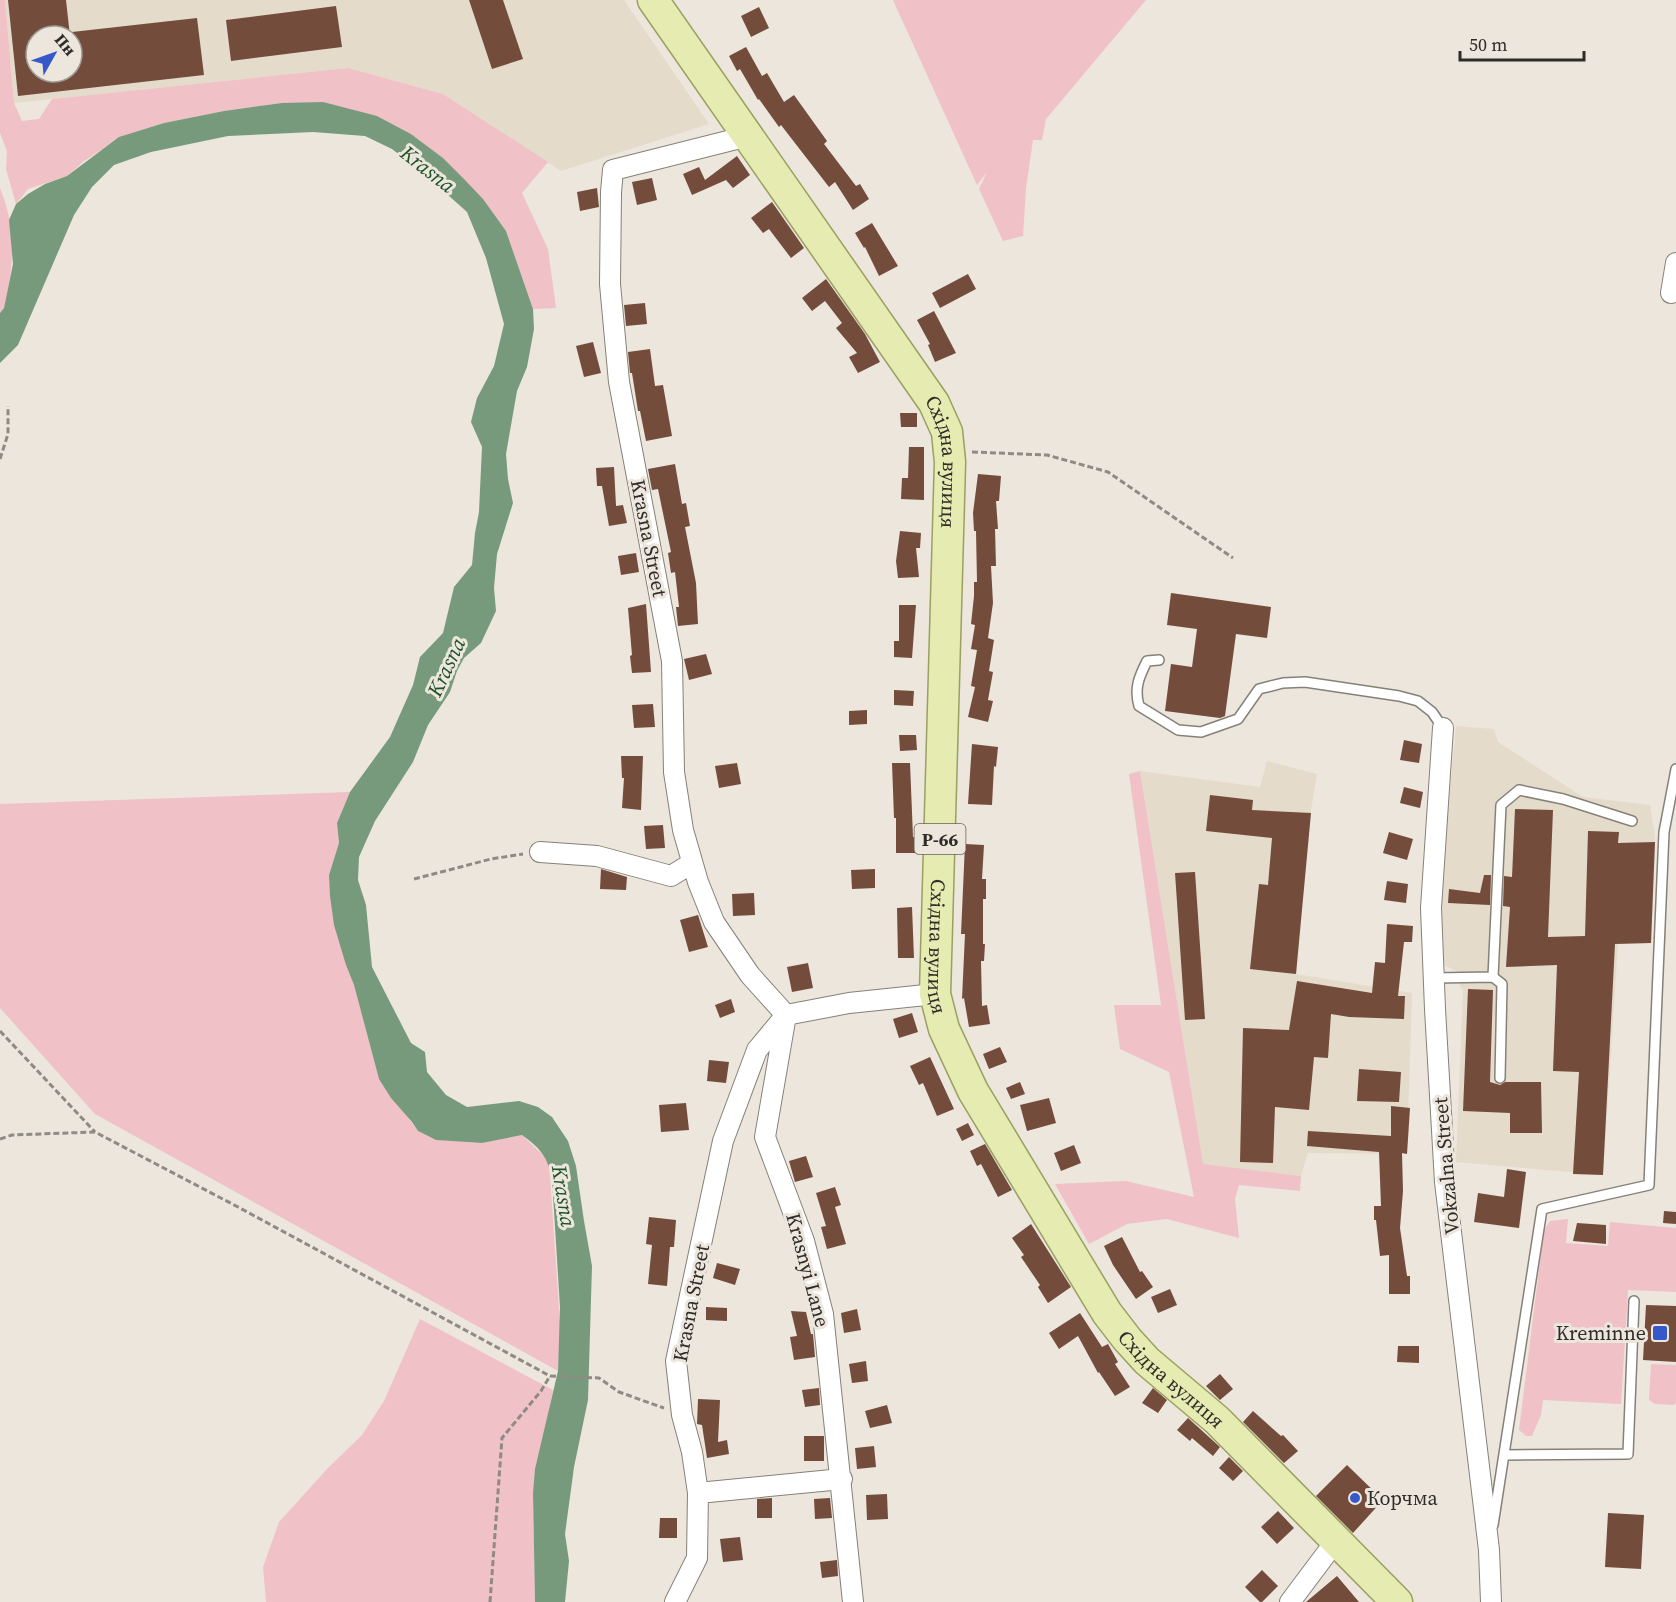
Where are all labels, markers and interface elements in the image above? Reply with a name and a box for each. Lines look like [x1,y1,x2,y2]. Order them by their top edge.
north arrow [24,24,84,84]
scale bar [1460,24,1584,62]
text: Пн [50,29,81,60]
text: 50 m [1469,32,1507,57]
water label: Krasna [394,138,461,200]
street label: Східна вулиця [919,389,964,529]
street label: Krasna Street [624,477,674,600]
water label: Krasna [419,633,472,702]
road number: Р-66 [914,824,966,854]
street label: Східна вулиця [921,879,954,1017]
street label: Vokzalna Street [1426,1096,1466,1236]
water label: Krasna [545,1162,583,1229]
street label: Krasnyi Lane [779,1210,837,1330]
street label: Krasna Street [666,1241,716,1364]
place label: Kreminne [1556,1319,1646,1347]
street label: Східна вулиця [1111,1324,1231,1434]
marker: Kreminne [1651,1324,1669,1342]
place label: Корчма [1367,1484,1439,1512]
marker: Корчма [1348,1491,1362,1505]

